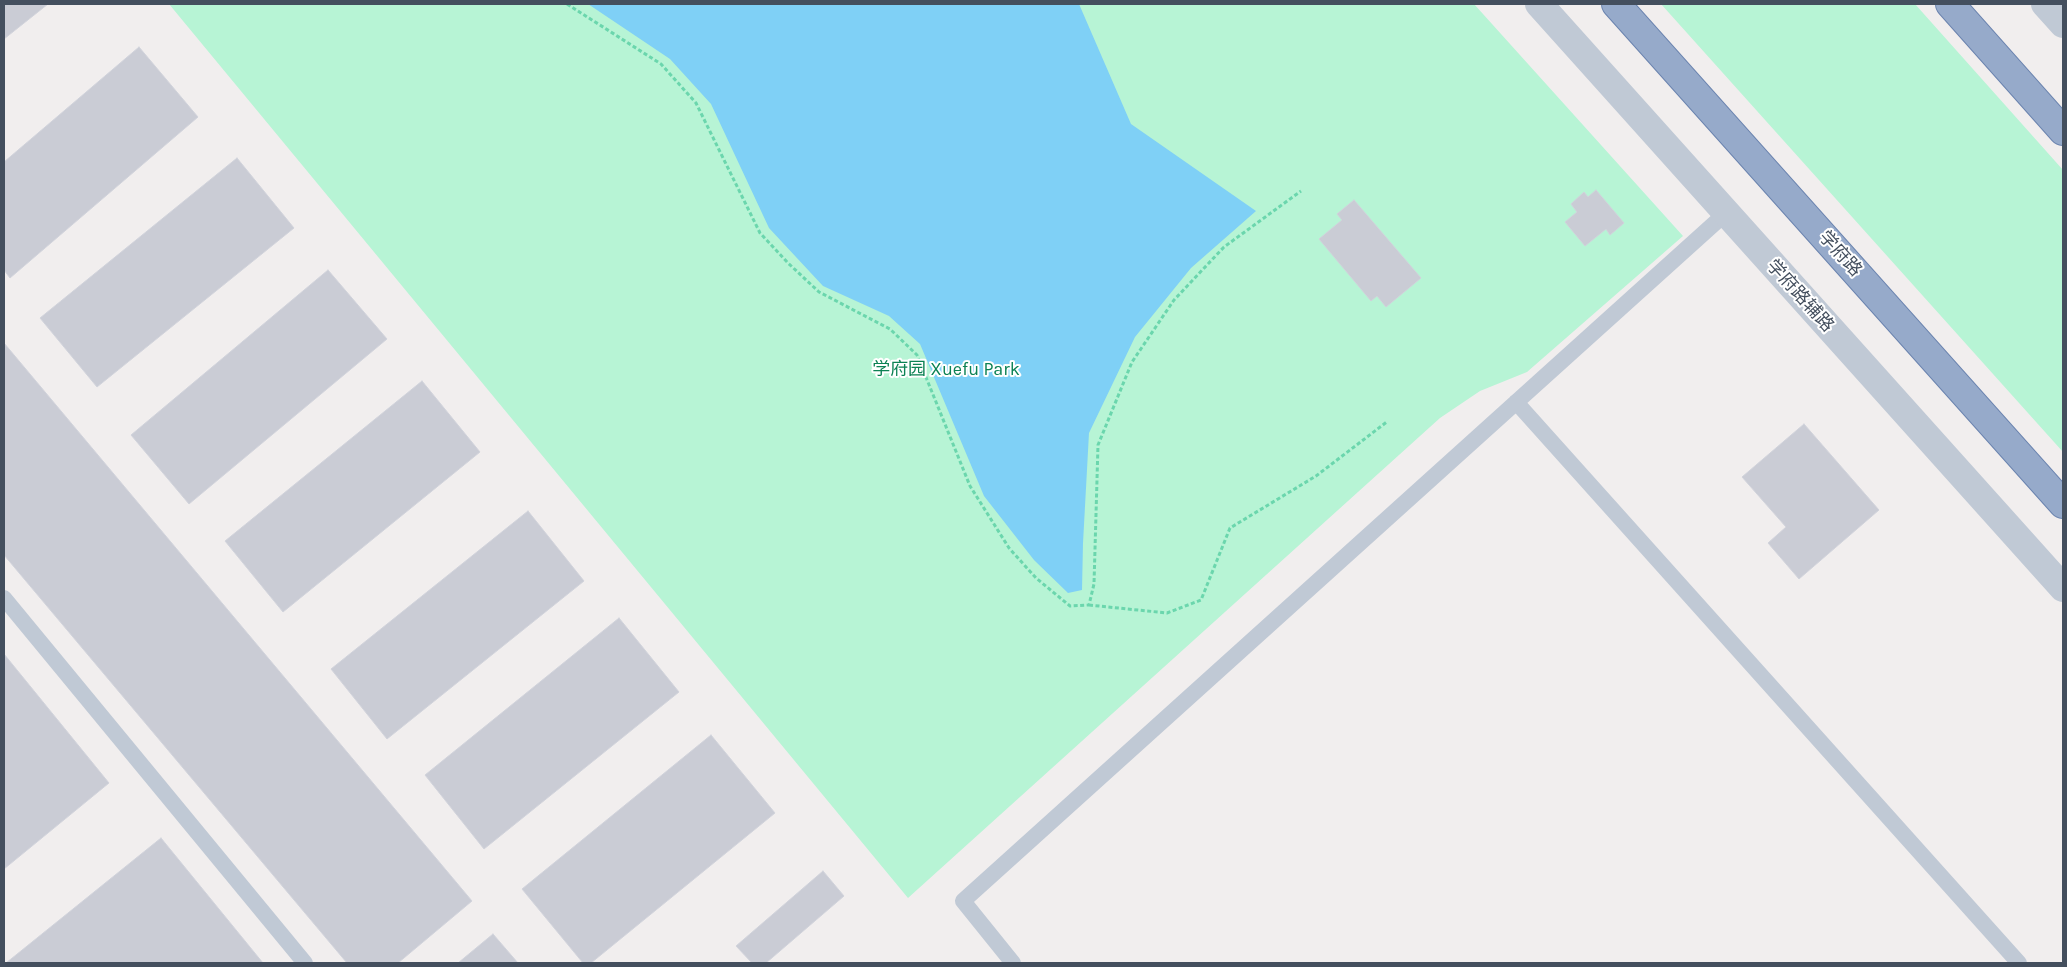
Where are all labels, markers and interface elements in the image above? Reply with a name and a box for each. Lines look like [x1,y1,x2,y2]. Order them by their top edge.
street label: 学府路 [1814,227,1866,281]
street label: 学府路辅路 [1762,255,1838,337]
park label: 学府园 Xuefu Park [872,359,1020,381]

